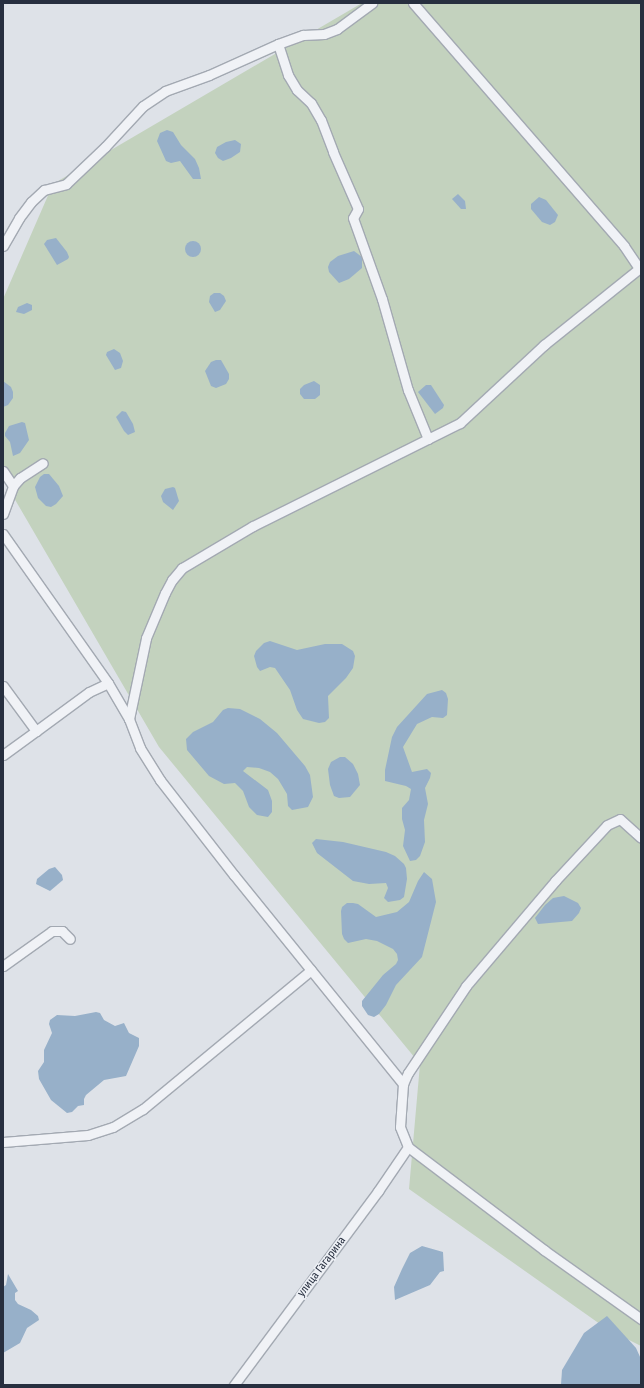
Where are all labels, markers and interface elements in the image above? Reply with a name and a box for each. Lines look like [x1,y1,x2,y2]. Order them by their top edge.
street label: улица Гагарина [295,1234,349,1300]

